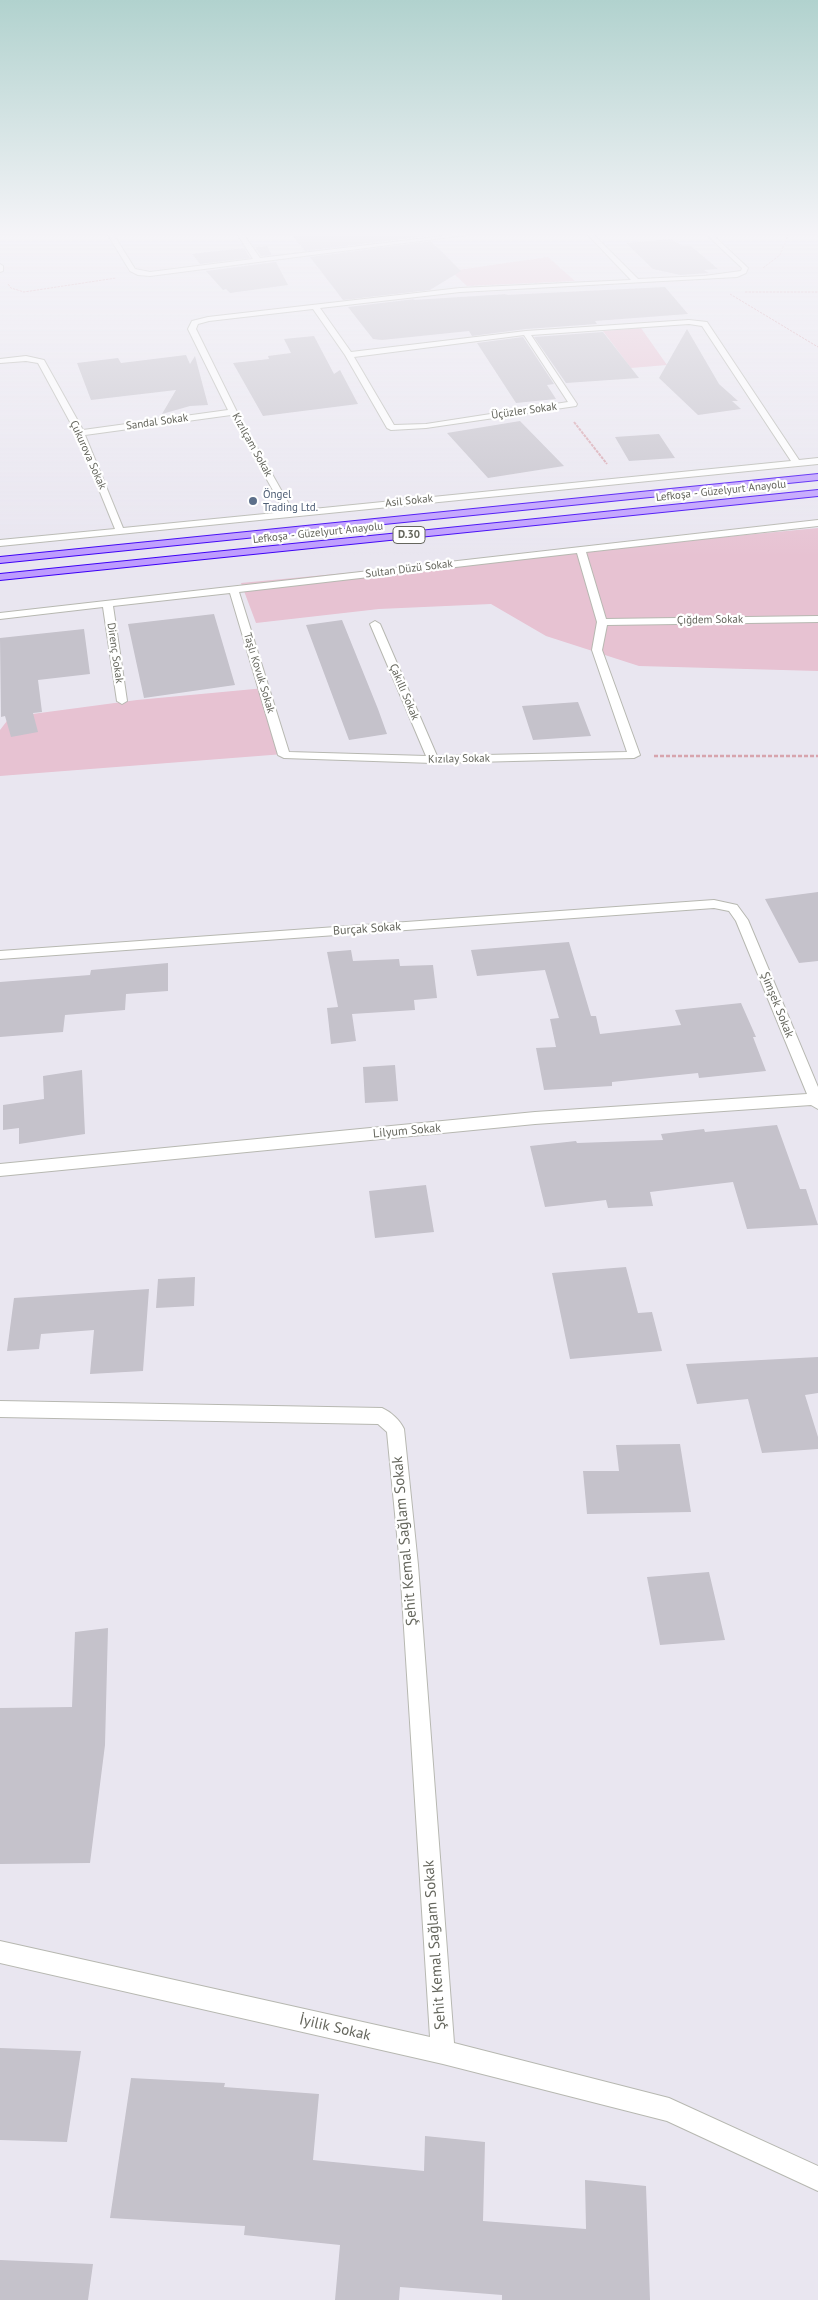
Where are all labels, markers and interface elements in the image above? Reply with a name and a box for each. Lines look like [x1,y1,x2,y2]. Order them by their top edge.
street label: Üçüzler Sokak [490,400,558,422]
street label: Sandal Sokak [125,411,189,433]
street label: Kızılçam Sokak [229,411,275,479]
street label: Çukurova Sokak [67,418,109,492]
street label: Lefkoşa - Güzelyurt Anayolu [655,478,787,504]
place label: Öngel Trading Ltd. [263,488,318,514]
street label: Asil Sokak [384,492,434,510]
marker: Öngel Trading Ltd. [247,495,259,507]
street label: Lefkoşa - Güzelyurt Anayolu [252,520,384,546]
road number: D.30 [393,526,425,544]
street label: Sultan Düzü Sokak [365,557,453,581]
street label: Çığdem Sokak [677,613,743,627]
street label: Direnç Sokak [104,622,126,684]
street label: Taşlı Kovuk Sokak [241,631,277,715]
street label: Çakıllı Sokak [386,662,422,722]
street label: Kızılay Sokak [428,752,490,766]
street label: Burçak Sokak [333,919,401,939]
street label: Şimşek Sokak [757,970,797,1040]
street label: Lilyum Sokak [372,1121,442,1141]
street label: Şehit Kemal Sağlam Sokak [389,1455,421,1627]
street label: Şehit Kemal Sağlam Sokak [420,1859,450,2031]
street label: İyilik Sokak [298,2011,372,2045]

